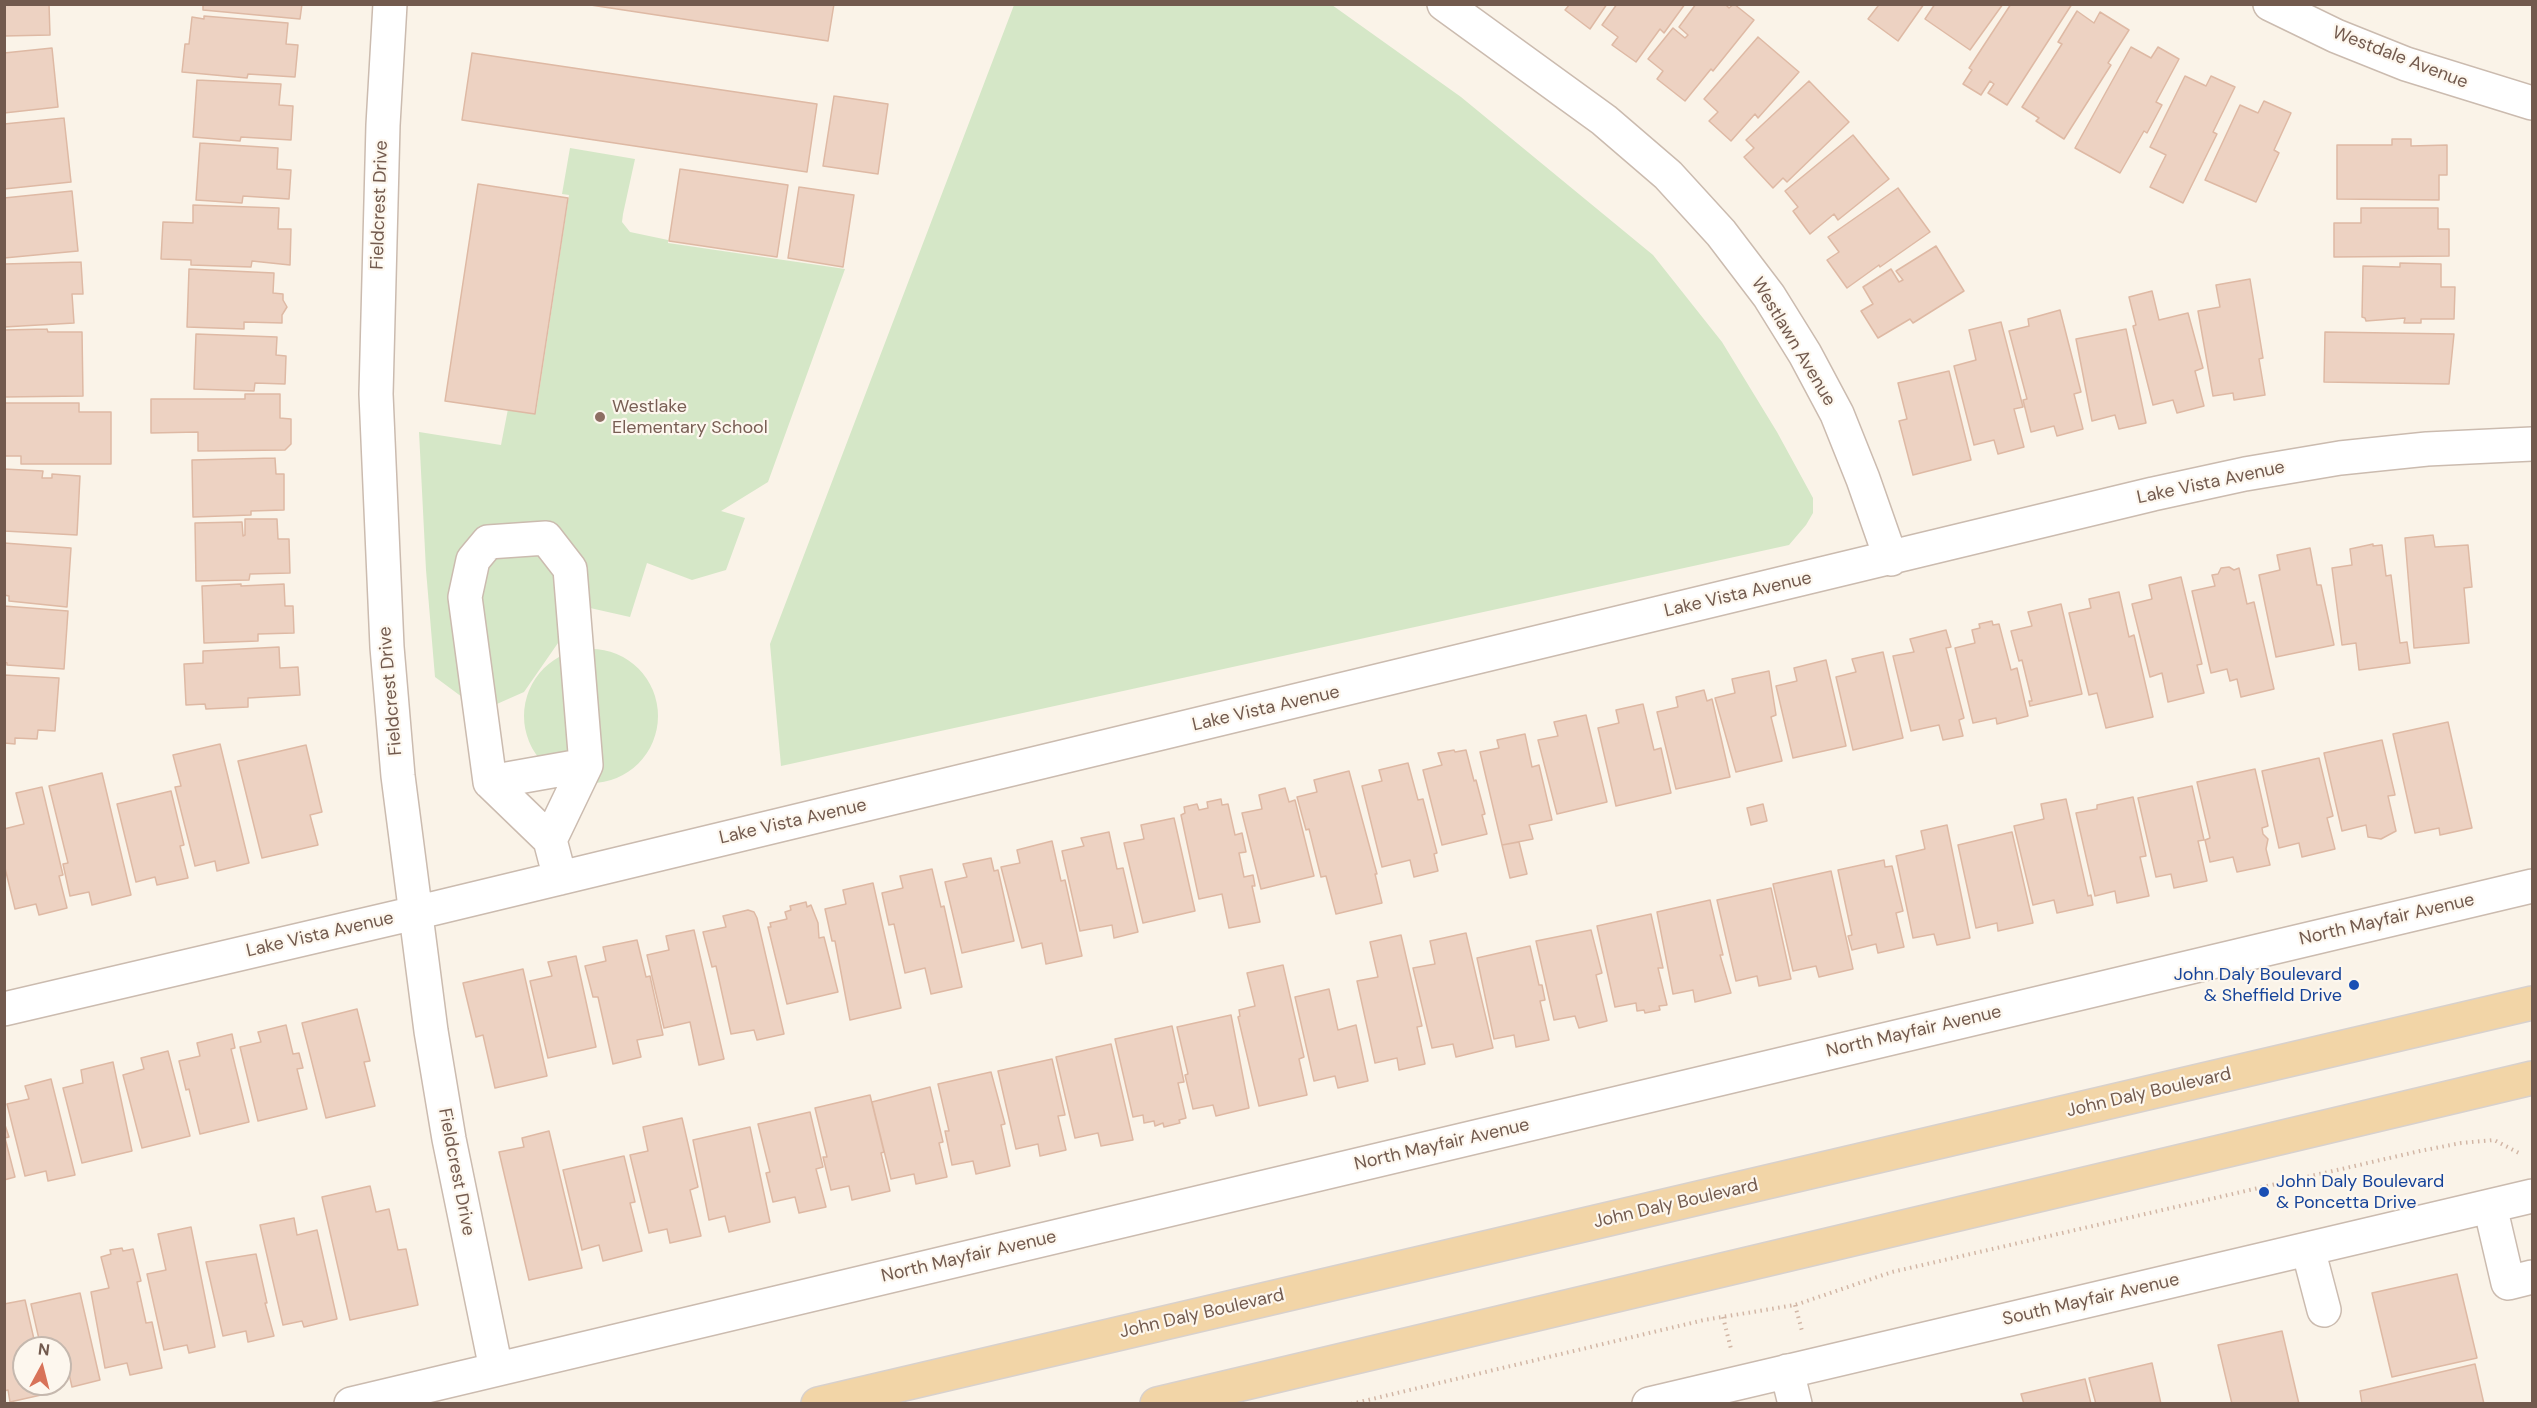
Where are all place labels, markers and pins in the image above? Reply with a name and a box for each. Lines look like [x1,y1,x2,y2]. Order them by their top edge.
place label: Westlake Elementary School [612,396,768,438]
marker: Westlake Elementary School [593,410,607,424]
place label: John Daly Boulevard & Sheffield Drive [2174,964,2342,1006]
marker: John Daly Boulevard & Sheffield Drive [2347,978,2361,992]
place label: John Daly Boulevard & Poncetta Drive [2276,1171,2444,1214]
marker: John Daly Boulevard & Poncetta Drive [2257,1185,2271,1199]

